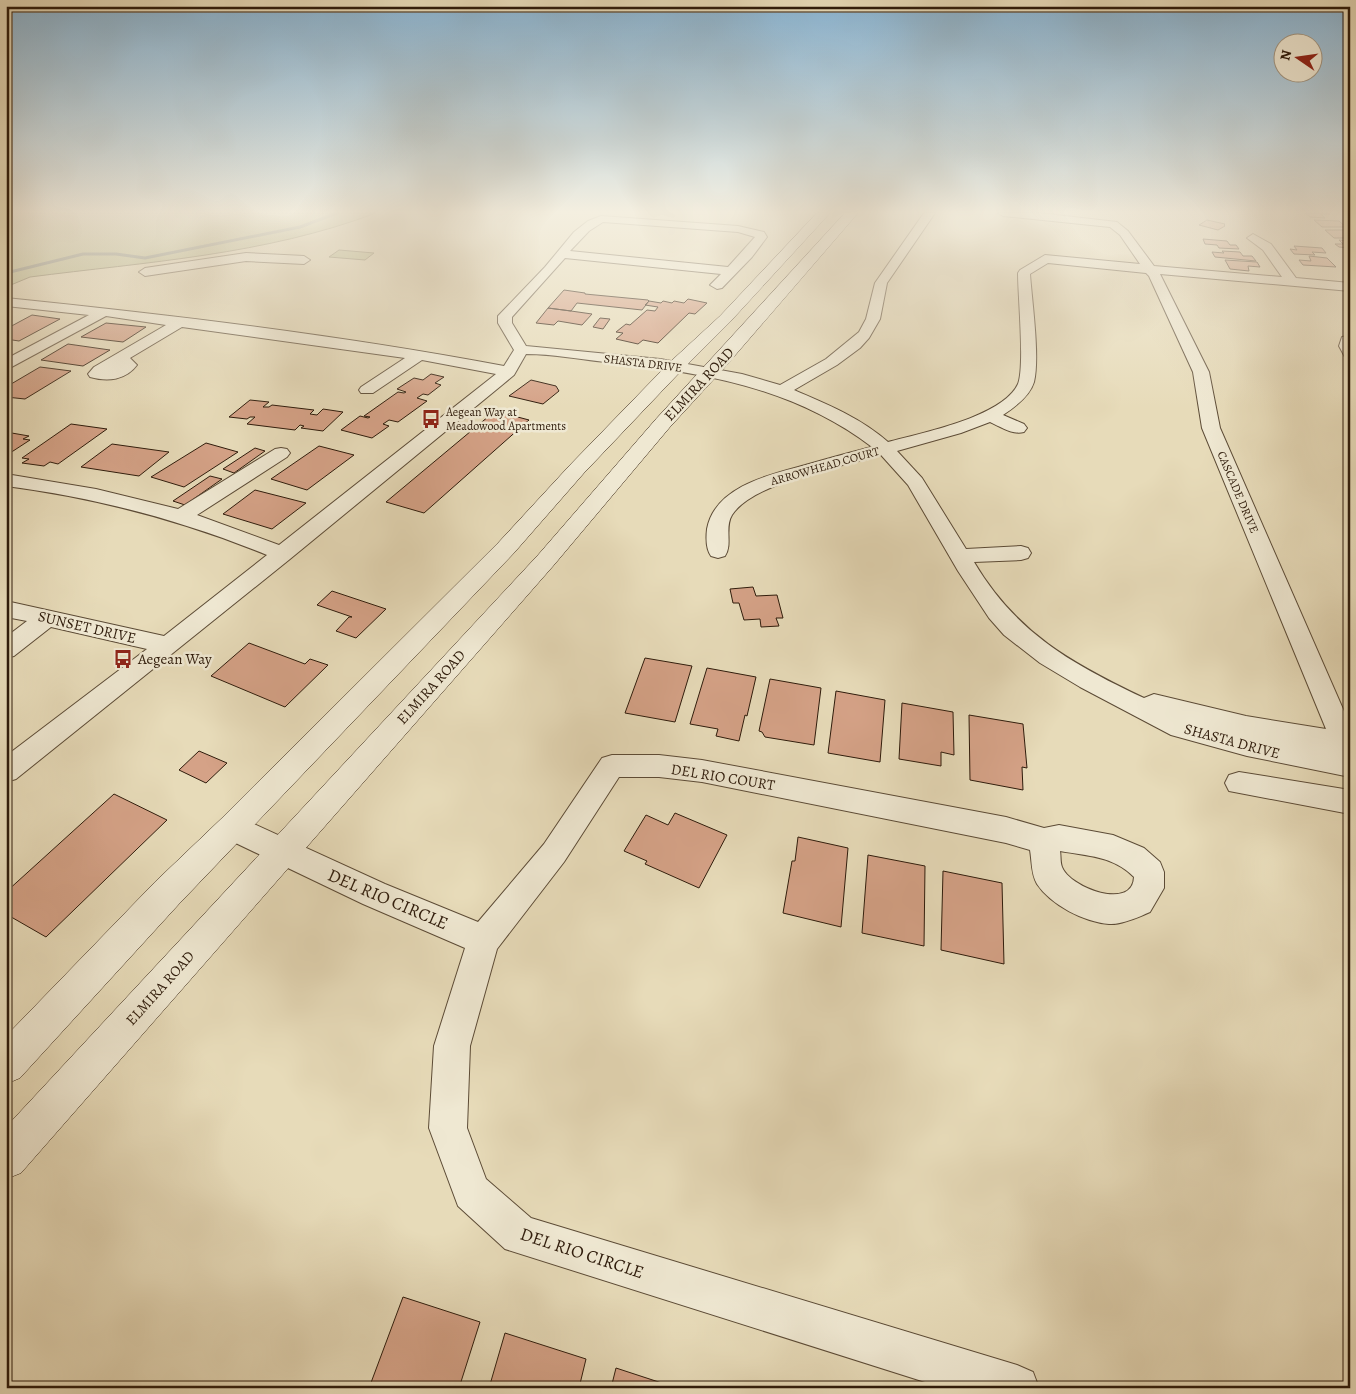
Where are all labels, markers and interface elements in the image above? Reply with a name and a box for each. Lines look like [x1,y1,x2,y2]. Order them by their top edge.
north arrow [1274,32,1324,82]
text: N [1275,48,1296,62]
street label: ELMIRA ROAD [660,343,738,425]
street label: SHASTA DRIVE [603,350,683,376]
place label: Aegean Way at Meadowood Apartments [445,404,566,434]
bus stop icon: Aegean Way at Meadowood Apartments [420,408,442,430]
street label: ARROWHEAD COURT [768,443,882,489]
street label: CASCADE DRIVE [1213,448,1263,536]
street label: SUNSET DRIVE [36,606,138,648]
street label: ELMIRA ROAD [392,645,470,729]
bus stop icon: Aegean Way [112,648,134,670]
place label: Aegean Way [137,649,212,669]
street label: SHASTA DRIVE [1182,719,1282,763]
street label: DEL RIO COURT [670,759,777,795]
street label: DEL RIO CIRCLE [324,863,452,935]
street label: ELMIRA ROAD [121,946,199,1030]
street label: DEL RIO CIRCLE [517,1222,647,1284]

